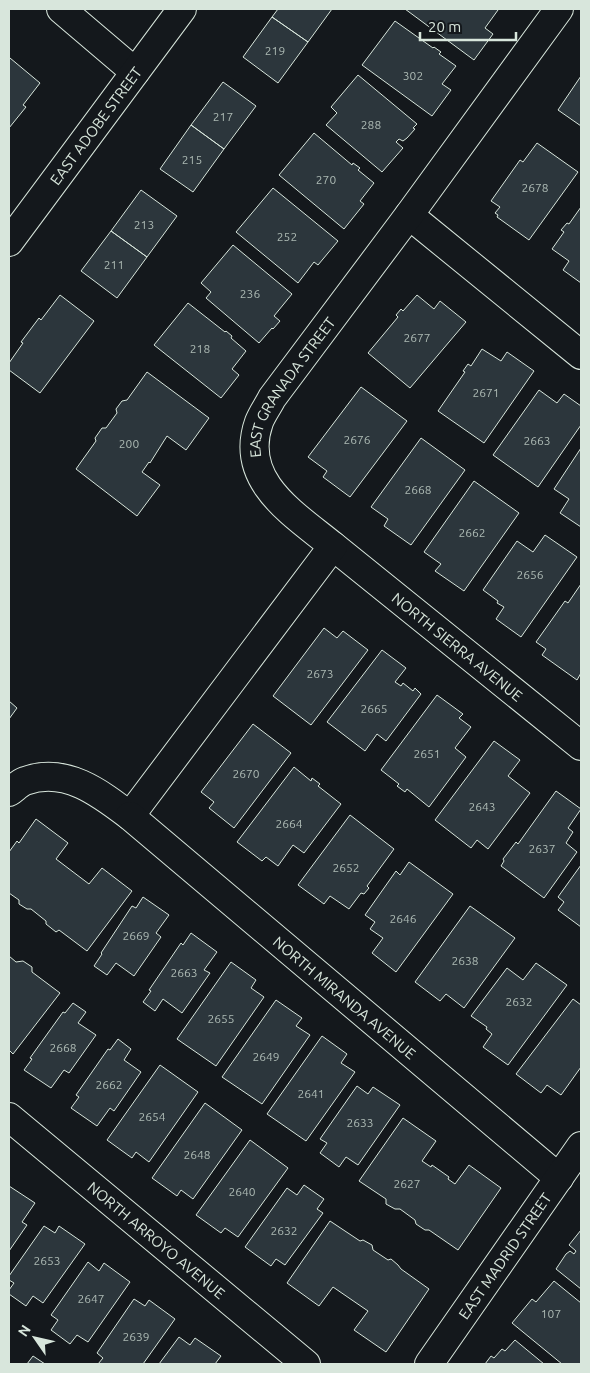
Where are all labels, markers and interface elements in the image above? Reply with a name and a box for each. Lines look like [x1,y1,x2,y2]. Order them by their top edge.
scale bar [420,10,516,42]
text: 20 m [428,18,461,35]
house number: 219 [265,44,285,57]
street label: EAST ADOBE STREET [46,63,145,188]
house number: 302 [403,69,423,82]
house number: 217 [213,110,233,123]
house number: 288 [361,118,381,131]
house number: 215 [182,153,202,166]
house number: 270 [316,173,336,186]
house number: 2678 [521,181,549,194]
house number: 213 [134,218,154,231]
house number: 252 [277,230,297,243]
house number: 211 [104,258,124,271]
house number: 236 [240,287,260,300]
street label: EAST GRANADA STREET [246,313,339,459]
house number: 2677 [403,331,431,344]
house number: 218 [190,342,210,355]
house number: 2671 [472,386,500,399]
house number: 2676 [343,433,371,446]
house number: 2663 [523,434,551,447]
house number: 200 [119,437,139,450]
house number: 2668 [404,483,432,496]
house number: 2662 [458,526,486,539]
house number: 2656 [516,568,544,581]
street label: NORTH SIERRA AVENUE [389,589,526,704]
house number: 2673 [306,667,334,680]
house number: 2665 [360,702,388,715]
house number: 2651 [413,747,441,760]
house number: 2670 [232,767,260,780]
house number: 2643 [468,800,496,813]
house number: 2664 [275,817,303,830]
house number: 2637 [528,842,556,855]
house number: 2652 [332,861,360,874]
house number: 2646 [389,912,417,925]
house number: 2669 [122,929,150,942]
street label: NORTH MIRANDA AVENUE [270,932,419,1062]
house number: 2638 [451,954,479,967]
house number: 2663 [170,966,198,979]
house number: 2632 [505,995,533,1008]
house number: 2655 [207,1012,235,1025]
house number: 2668 [49,1041,77,1054]
house number: 2649 [252,1050,280,1063]
house number: 2662 [95,1078,123,1091]
house number: 2641 [297,1087,325,1100]
house number: 2654 [138,1110,166,1123]
house number: 2633 [346,1116,374,1129]
house number: 2648 [183,1148,211,1161]
house number: 2627 [393,1177,421,1190]
street label: NORTH ARROYO AVENUE [85,1178,229,1302]
house number: 2640 [228,1185,256,1198]
street label: EAST MADRID STREET [455,1189,555,1322]
house number: 2632 [270,1224,298,1237]
house number: 2653 [33,1254,61,1267]
house number: 2647 [77,1292,105,1305]
house number: 107 [541,1307,561,1320]
north arrow [10,1313,60,1363]
text: N [15,1322,34,1340]
house number: 2639 [122,1330,150,1343]

